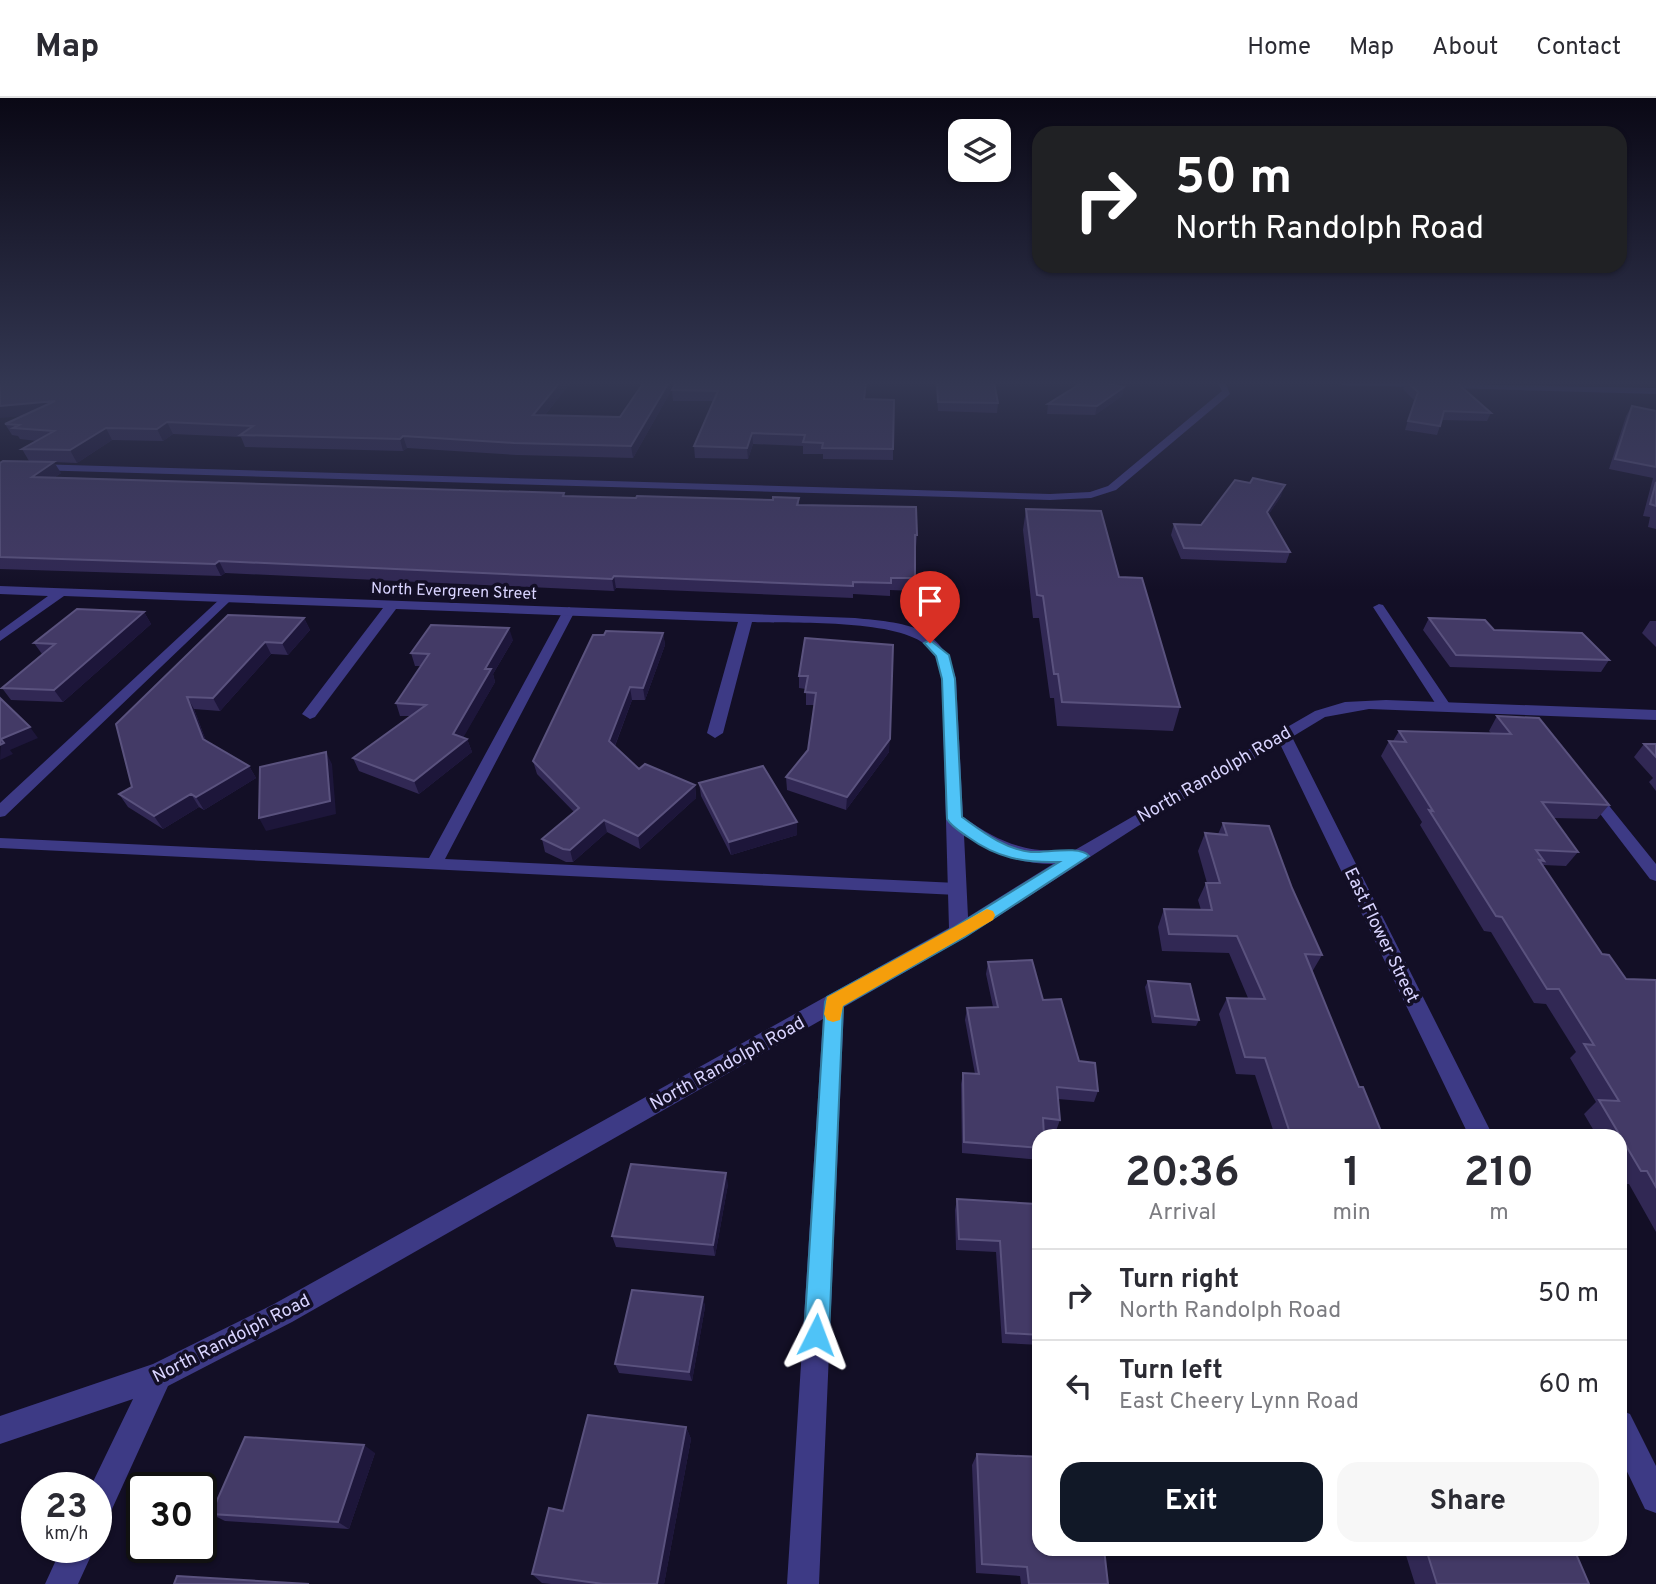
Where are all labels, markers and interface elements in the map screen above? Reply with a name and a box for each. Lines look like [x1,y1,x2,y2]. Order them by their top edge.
text: Map [35,27,99,69]
text: Home [1247,33,1311,63]
text: Map [1349,33,1394,63]
text: About [1432,33,1498,63]
text: Contact [1536,33,1621,63]
map controls [948,119,1011,182]
button: layers [948,119,1011,182]
text: 50 m [1175,149,1292,211]
icon: right [1060,154,1151,245]
text: North Randolph Road [1175,210,1484,250]
pin [900,571,960,643]
street label: North Evergreen Street [371,579,537,605]
icon: arrive [911,582,949,620]
street label: North Randolph Road [1134,722,1296,829]
street label: East Flower Street [1338,864,1423,1007]
street label: North Randolph Road [646,1012,809,1116]
text: 20:36 [1125,1148,1240,1201]
text: 1 [1343,1148,1360,1201]
text: 210 [1464,1148,1534,1201]
text: Arrival [1148,1199,1217,1228]
text: min [1333,1199,1371,1228]
text: m [1489,1199,1509,1228]
text: Turn right [1119,1264,1239,1297]
icon: right [1060,1276,1098,1314]
text: 50 m [1538,1278,1599,1311]
street label: North Randolph Road [149,1290,314,1389]
text: North Randolph Road [1119,1297,1341,1326]
position arrow [779,1298,853,1372]
text: Turn left [1119,1355,1223,1388]
icon: left [1060,1367,1098,1405]
text: 60 m [1539,1369,1599,1402]
text: East Cheery Lynn Road [1119,1388,1359,1417]
button: Exit [1060,1462,1323,1542]
button: Share [1337,1462,1599,1542]
speed limit sign: 30 [126,1472,217,1563]
text: 23 [45,1486,88,1530]
text: km/h [45,1523,88,1546]

